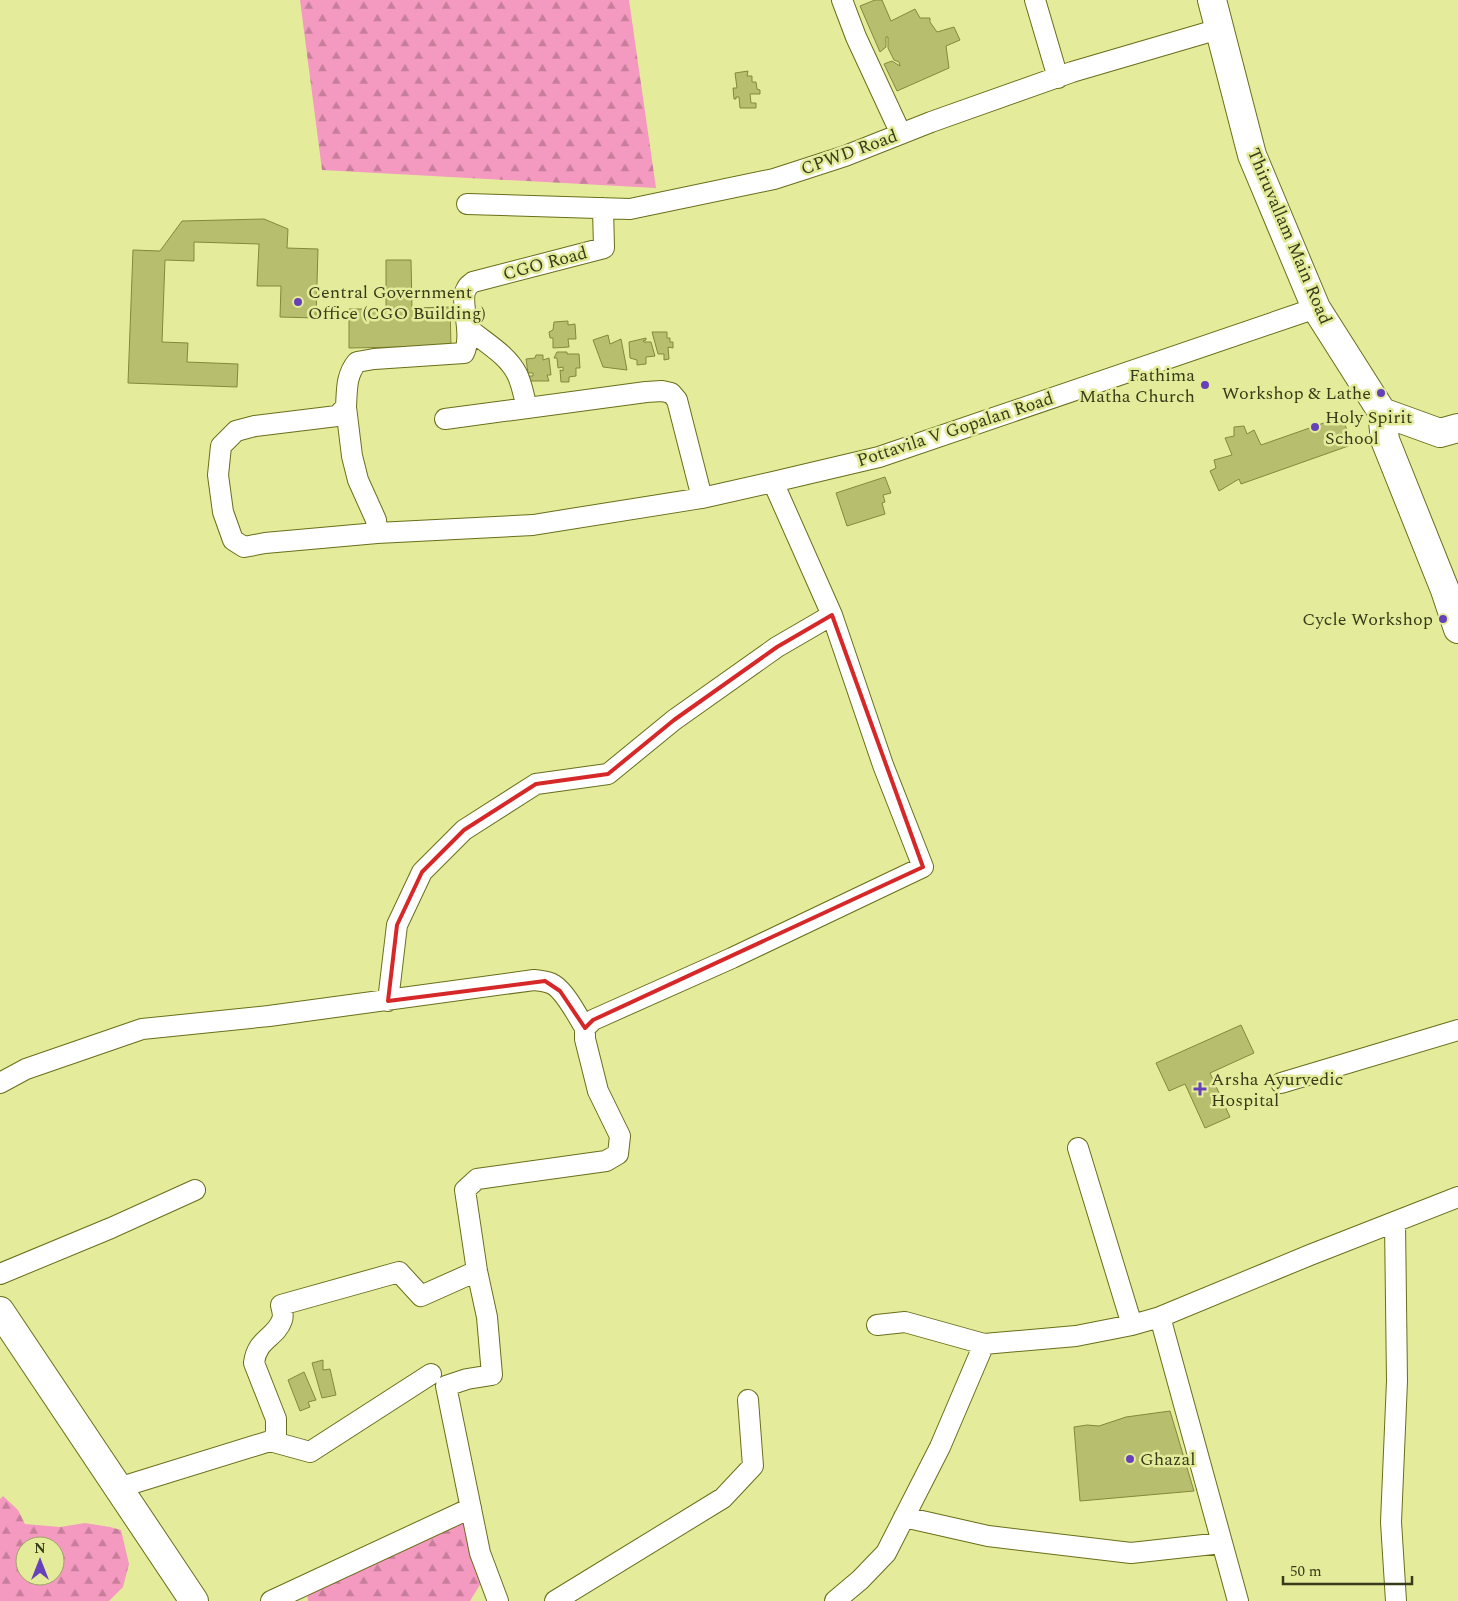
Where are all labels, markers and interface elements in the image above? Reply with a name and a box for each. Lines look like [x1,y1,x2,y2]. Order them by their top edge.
street label: CPWD Road [797,122,901,182]
street label: Thiruvallam Main Road [1240,144,1339,329]
street label: CGO Road [500,239,590,288]
place label: Central Government Office (CGO Building) [308,279,486,327]
marker: Central Government Office (CGO Building) [292,296,304,308]
place label: Fathima Matha Church [1079,362,1195,410]
marker: Fathima Matha Church [1199,379,1211,391]
place label: Workshop & Lathe [1222,380,1371,407]
street label: Pottavila V Gopalan Road [853,385,1057,474]
marker: Workshop & Lathe [1375,387,1387,399]
place label: Holy Spirit School [1325,404,1412,452]
marker: Holy Spirit School [1309,421,1321,433]
place label: Cycle Workshop [1302,606,1433,633]
marker: Cycle Workshop [1437,613,1449,625]
place label: Arsha Ayurvedic Hospital [1211,1066,1343,1114]
marker: Arsha Ayurvedic Hospital [1193,1082,1207,1096]
place label: Ghazal [1140,1446,1196,1473]
marker: Ghazal [1124,1453,1136,1465]
north arrow [15,1536,65,1586]
text: N [34,1538,46,1559]
scale bar [1283,1554,1412,1586]
text: 50 m [1290,1560,1322,1583]

